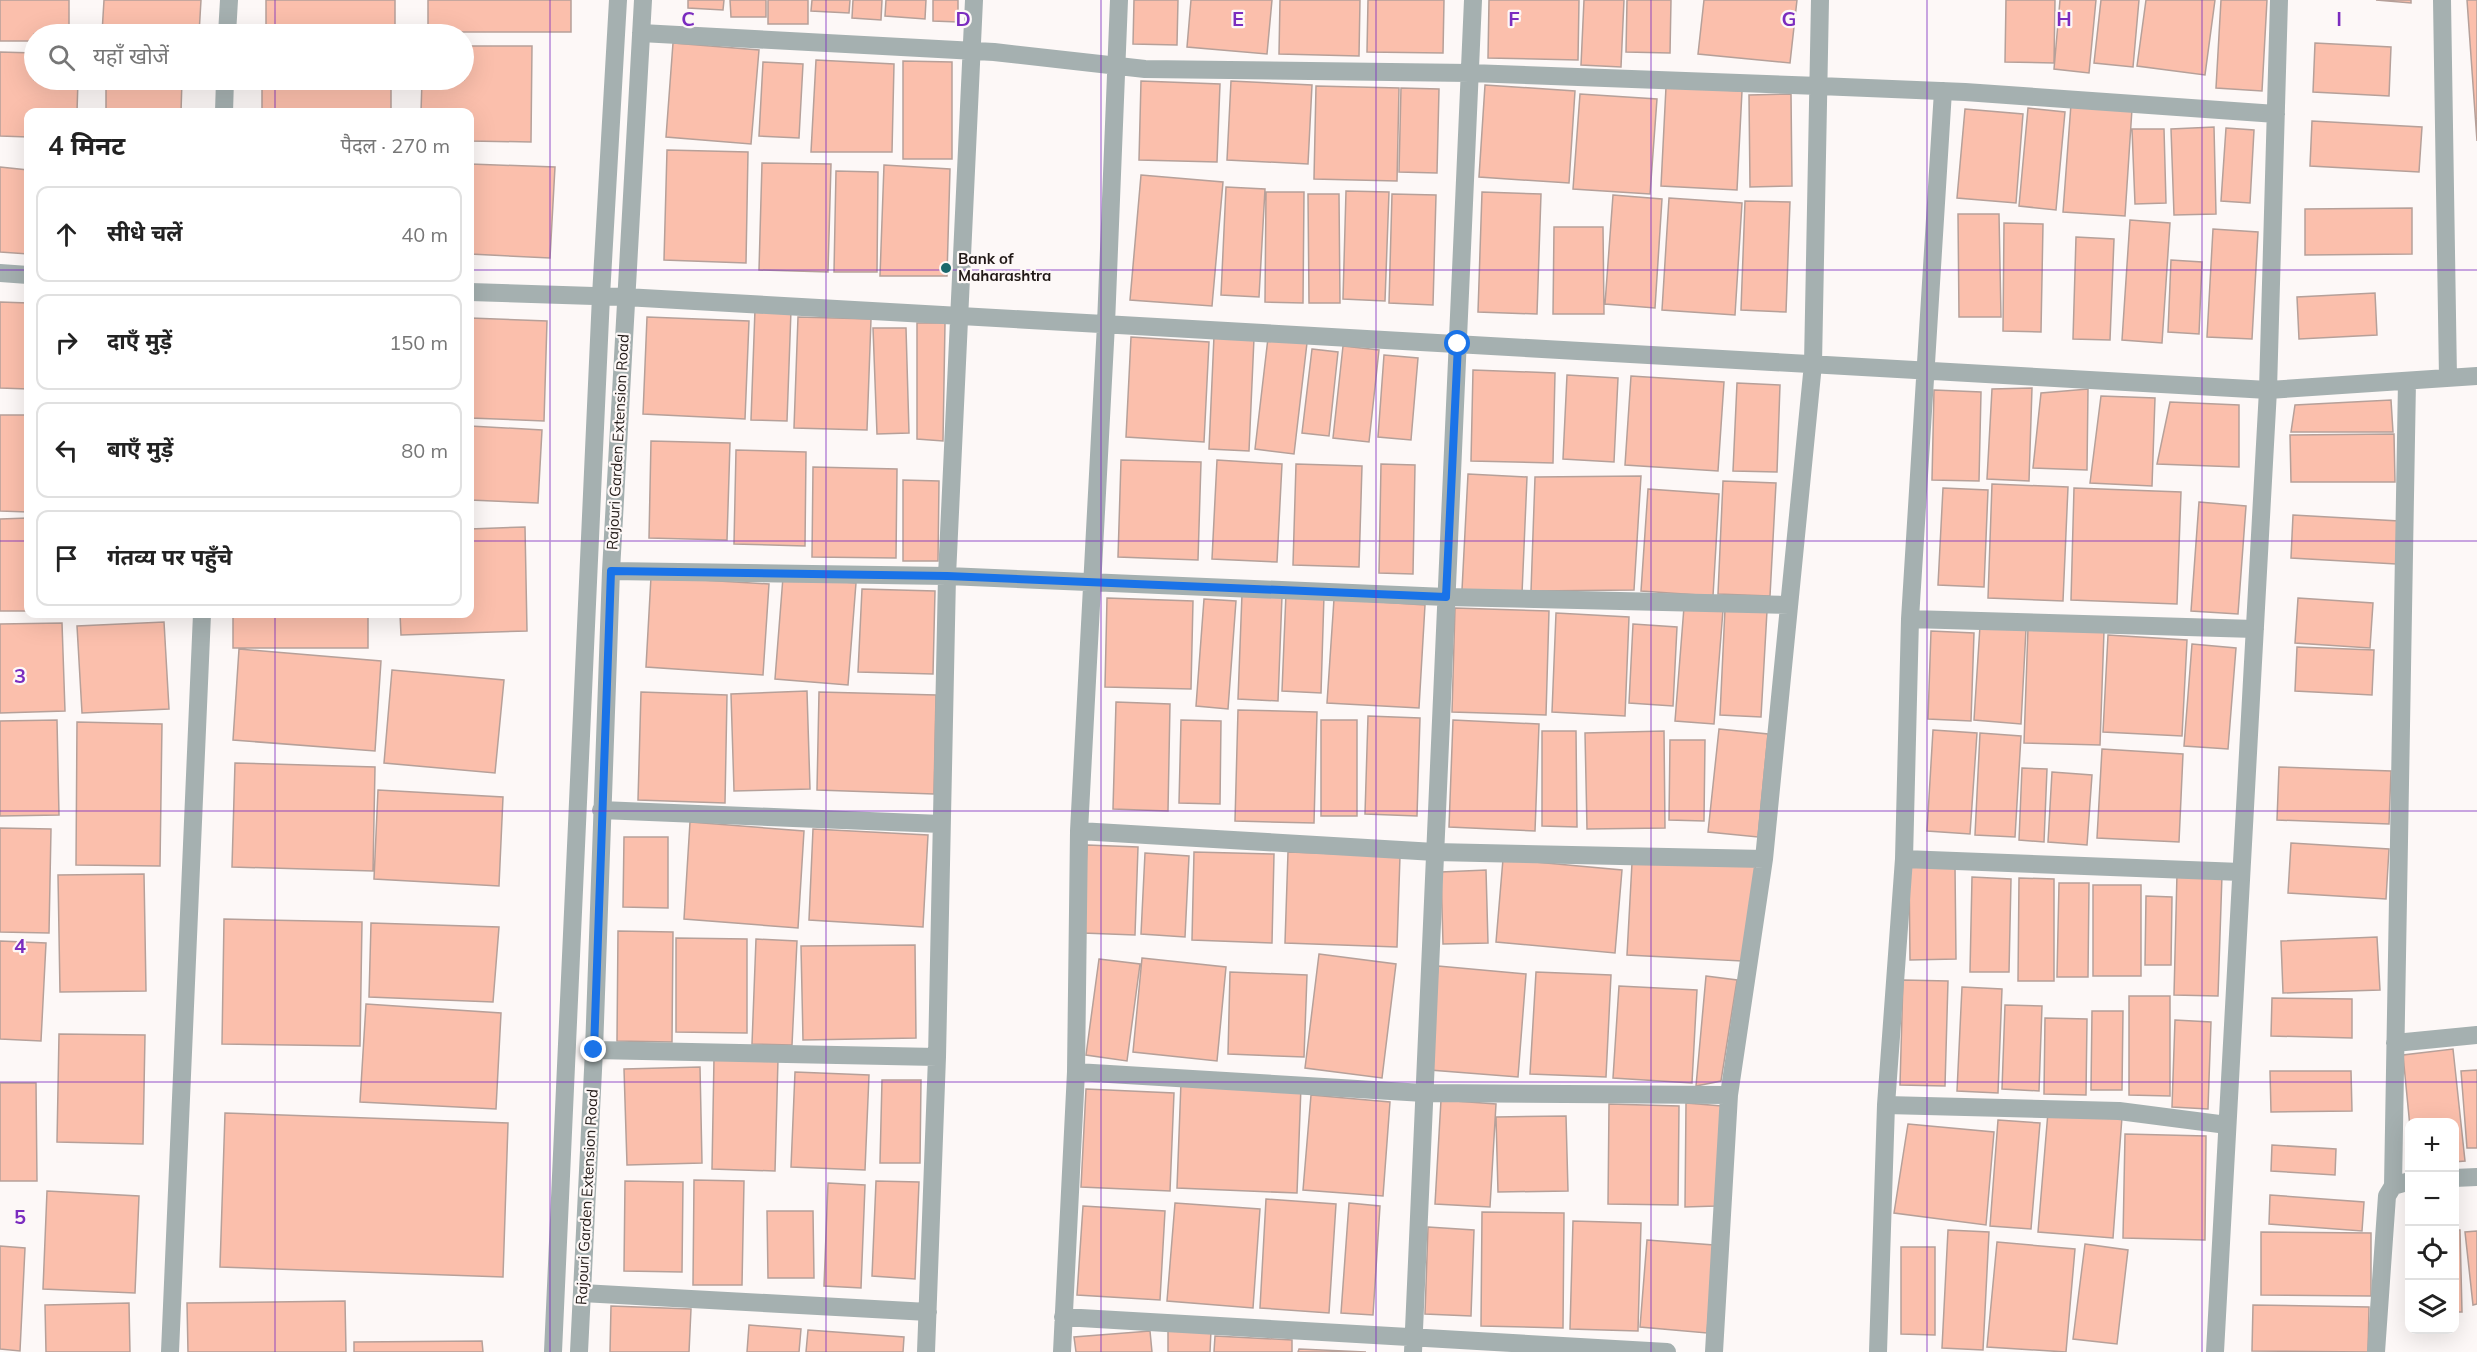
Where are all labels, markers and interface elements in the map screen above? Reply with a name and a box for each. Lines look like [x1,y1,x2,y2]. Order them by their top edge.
text: C [681,6,695,31]
text: D [955,6,971,31]
text: E [1232,6,1244,31]
text: F [1508,6,1520,31]
text: G [1782,6,1796,31]
text: H [2056,6,2072,31]
text: I [2336,6,2342,31]
search box [24,24,474,90]
icon: search [45,41,78,74]
text: यहाँ खोजें [93,42,169,70]
text: 4 मिनट [48,129,125,162]
text: पैदल · 270 m [341,133,450,158]
icon: ahead [50,218,83,251]
text: सीधे चलें [107,219,182,247]
text: 40 m [401,222,448,247]
place label: Bank of Maharashtra [958,249,1051,285]
marker: Bank of Maharashtra [939,261,953,275]
icon: right [50,326,83,359]
text: दाएँ मुड़ें [107,327,172,355]
text: 150 m [389,330,448,355]
route start [1444,330,1470,356]
street label: Rajouri Garden Extension Road [602,333,633,550]
icon: left [50,434,83,467]
text: बाएँ मुड़ें [107,435,173,463]
text: 80 m [401,438,448,463]
icon: arrive [50,542,83,575]
text: गंतव्य पर पहुँचे [107,543,232,571]
text: 3 [14,663,26,688]
text: 4 [14,933,26,958]
route end [580,1036,606,1062]
street label: Rajouri Garden Extension Road [571,1088,602,1305]
map controls [2405,1118,2459,1334]
button: + [2405,1118,2459,1172]
button: − [2405,1172,2459,1226]
text: 5 [14,1204,26,1229]
button: locate [2405,1226,2459,1280]
button: layers [2405,1280,2459,1334]

